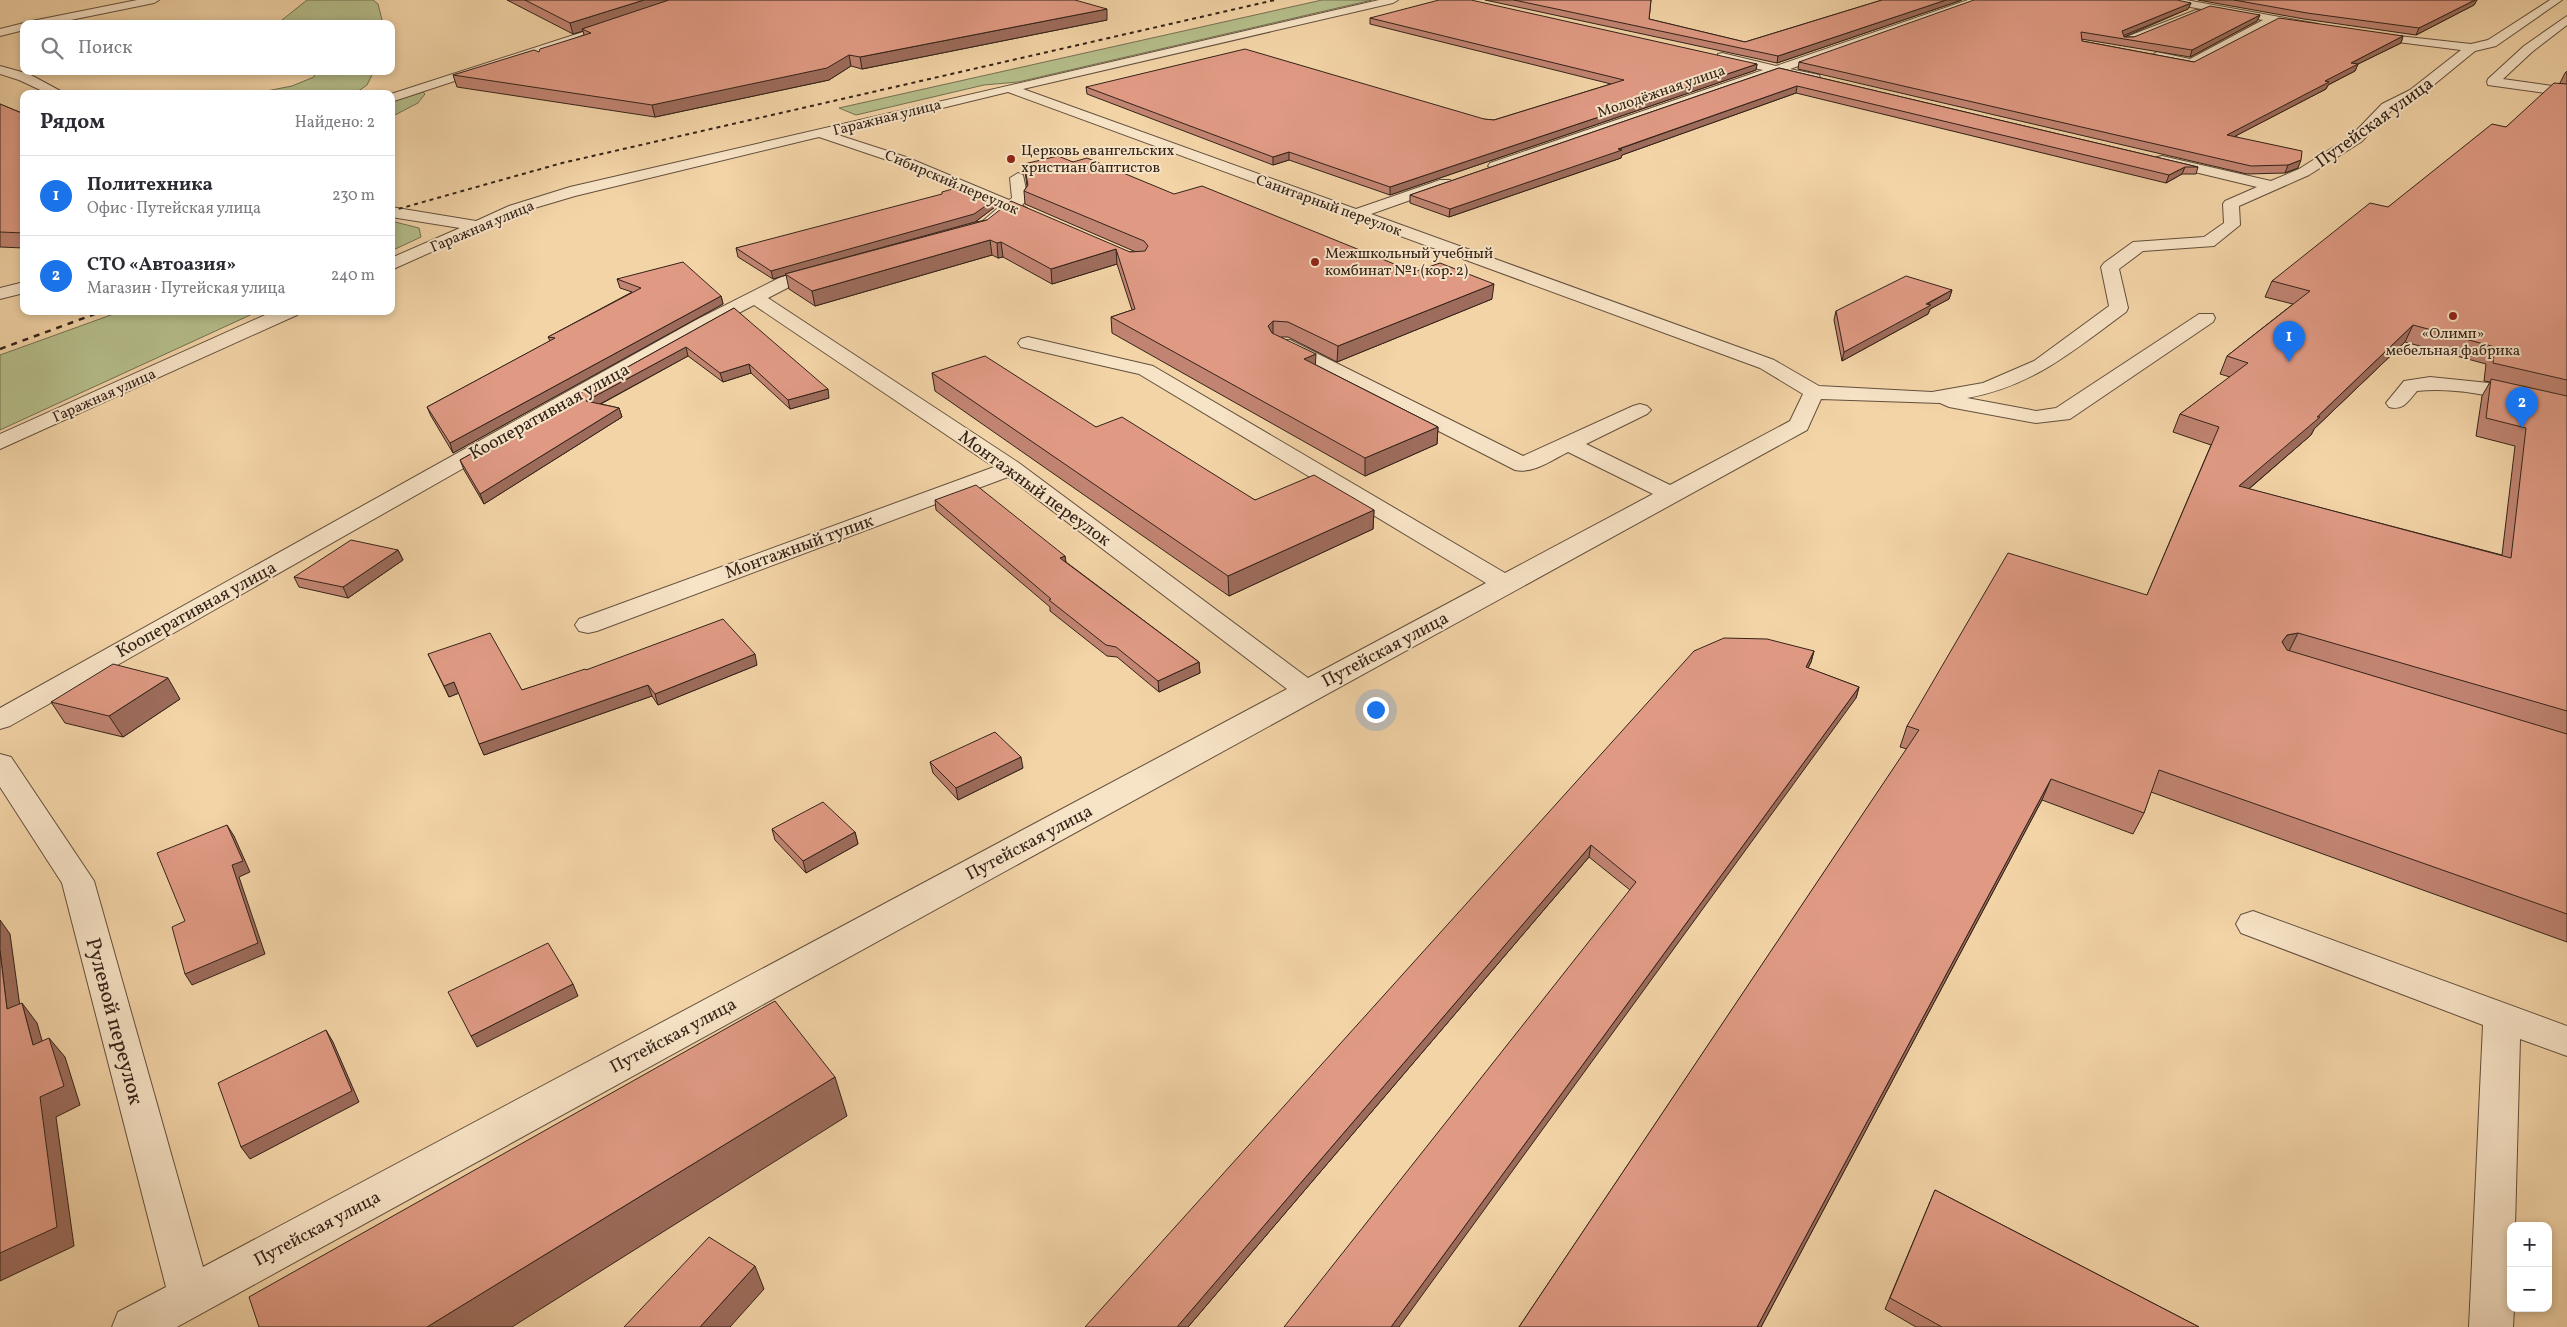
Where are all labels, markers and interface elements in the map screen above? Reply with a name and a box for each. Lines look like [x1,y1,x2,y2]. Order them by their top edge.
search box [20,20,395,75]
icon: search [38,34,66,62]
text: Поиск [78,35,132,61]
street label: Молодёжная улица [1595,61,1728,124]
street label: Путейская улица [2311,72,2439,175]
street label: Гаражная улица [831,95,944,142]
text: Рядом [40,108,105,137]
text: Найдено: 2 [295,112,375,134]
place label: Церковь евангельских христиан баптистов [1021,141,1175,179]
street label: Сибирский переулок [881,146,1022,221]
marker: Церковь евангельских христиан баптистов [1005,153,1017,165]
street label: Санитарный переулок [1253,170,1404,243]
text: Политехника [87,172,213,198]
text: 1 [53,185,59,207]
text: 230 m [332,185,375,207]
street label: Гаражная улица [427,196,538,259]
text: Офис · Путейская улица [87,198,261,220]
place label: Межшкольный учебный комбинат №1 (кор. 2) [1325,244,1493,282]
text: СТО «Автоазия» [87,252,236,278]
marker: Межшкольный учебный комбинат №1 (кор. 2) [1309,256,1321,268]
text: 2 [52,265,60,287]
text: 240 m [331,265,375,287]
text: Магазин · Путейская улица [87,278,286,300]
marker: «Олимп» мебельная фабрика [2447,310,2459,322]
pin: 1 [2273,321,2305,362]
place label: «Олимп» мебельная фабрика [2386,324,2520,362]
street label: Кооперативная улица [465,358,634,467]
street label: Гаражная улица [50,364,160,429]
pin: 2 [2506,387,2538,428]
street label: Монтажный переулок [953,425,1116,553]
street label: Монтажный тупик [722,509,878,586]
street label: Кооперативная улица [112,556,281,665]
street label: Путейская улица [1318,606,1454,694]
your location [1363,697,1389,723]
street label: Путейская улица [962,799,1098,887]
street label: Рулевой переулок [77,935,150,1108]
street label: Путейская улица [606,992,742,1080]
street label: Путейская улица [250,1185,386,1273]
map controls [2507,1222,2552,1312]
button: + [2507,1222,2552,1267]
button: − [2507,1267,2552,1312]

